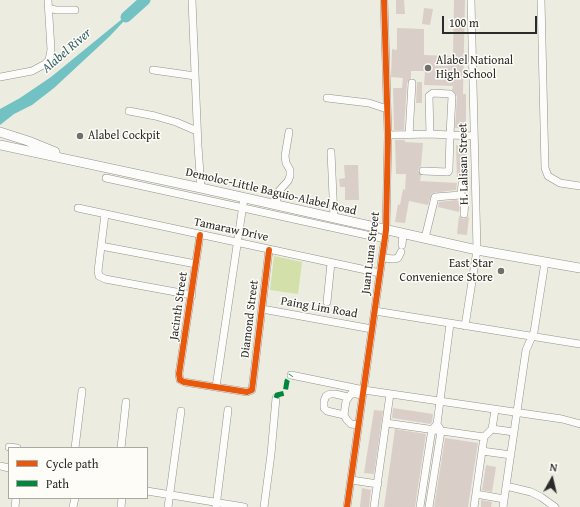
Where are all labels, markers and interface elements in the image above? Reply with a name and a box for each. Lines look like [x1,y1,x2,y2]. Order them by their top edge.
scale bar [444,8,539,34]
text: 100 m [449,14,479,31]
water label: Alabel River [39,25,95,77]
place label: Alabel National High School [436,54,513,82]
marker: Alabel National High School [423,63,433,73]
street label: H. Lalisan Street [456,123,472,205]
place label: Alabel Cockpit [88,129,160,143]
marker: Alabel Cockpit [75,131,85,141]
street label: Demoloc-Little Baguio-Alabel Road [184,165,358,219]
street label: Juan Luna Street [359,211,383,295]
street label: Tamaraw Drive [192,215,270,245]
place label: East Star Convenience Store [400,257,493,285]
marker: East Star Convenience Store [496,266,506,276]
street label: Jacinth Street [167,271,191,341]
street label: Diamond Street [238,279,262,359]
street label: Paing Lim Road [280,294,358,322]
legend [8,447,148,499]
text: Cycle path [46,455,98,472]
north arrow [532,459,572,499]
text: N [549,459,558,476]
text: Path [46,475,69,492]

